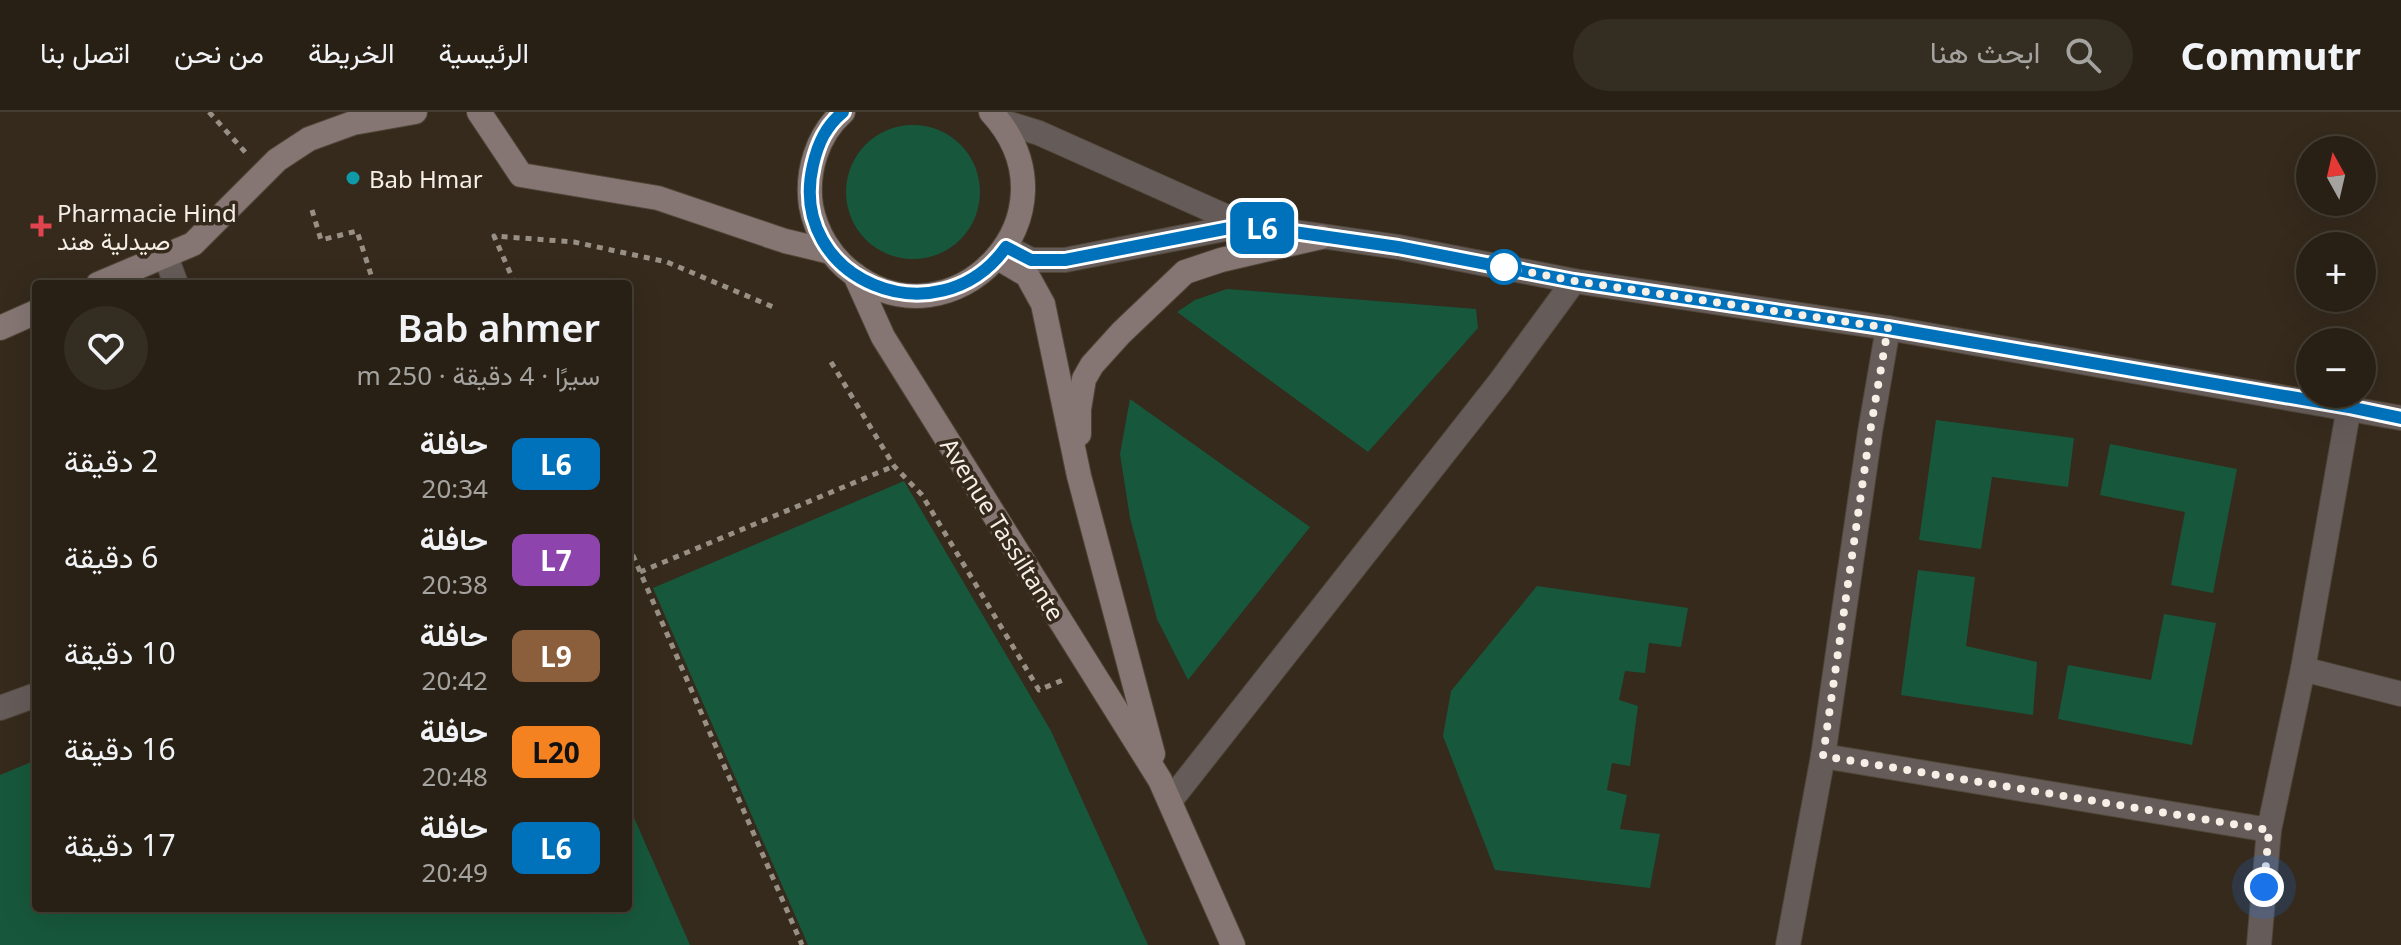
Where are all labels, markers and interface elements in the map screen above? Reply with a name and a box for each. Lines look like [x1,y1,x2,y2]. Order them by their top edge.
search box [1573,19,2133,91]
text: Commutr [2181,29,2361,81]
text: ابحث هنا [1930,31,2041,72]
text: اتصل بنا [40,33,130,71]
text: من نحن [174,33,264,71]
text: الخريطة [308,33,395,71]
text: الرئيسية [439,33,529,71]
icon: search [2061,33,2105,77]
north arrow [2296,136,2376,216]
map controls [2296,136,2376,408]
place label: Bab Hmar [369,162,483,195]
marker: Bab Hmar [344,169,362,187]
place label: Pharmacie Hind صيدلية هند [57,196,237,257]
line badge: L6 [1226,202,1298,254]
text: L6 [1246,209,1278,247]
marker: Pharmacie Hind صيدلية هند [32,217,50,235]
button: + [2296,232,2376,312]
unlabelled marker [1487,250,1521,284]
text: Bab ahmer [397,301,600,353]
button: heart [64,306,148,390]
button: − [2296,328,2376,408]
text: سيرًا · 4 دقيقة · 250 m [356,357,600,393]
text: حافلة [420,422,488,463]
street label: Avenue Tassiltante [933,431,1073,627]
text: 2 دقيقة [64,440,158,481]
text: L6 [540,445,572,483]
text: 20:34 [422,470,488,506]
text: حافلة [420,518,488,559]
text: 6 دقيقة [64,536,158,577]
text: L7 [540,541,572,579]
text: 20:38 [422,566,488,602]
text: حافلة [420,614,488,655]
text: 10 دقيقة [64,632,176,673]
text: L9 [540,637,572,675]
text: 20:42 [422,662,488,698]
text: حافلة [420,710,488,751]
text: 16 دقيقة [64,728,176,769]
text: L20 [532,733,580,771]
text: 20:48 [422,758,488,794]
text: حافلة [420,806,488,847]
text: 17 دقيقة [64,824,176,865]
text: L6 [540,829,572,867]
text: 20:49 [422,854,488,890]
your location [2244,867,2284,907]

